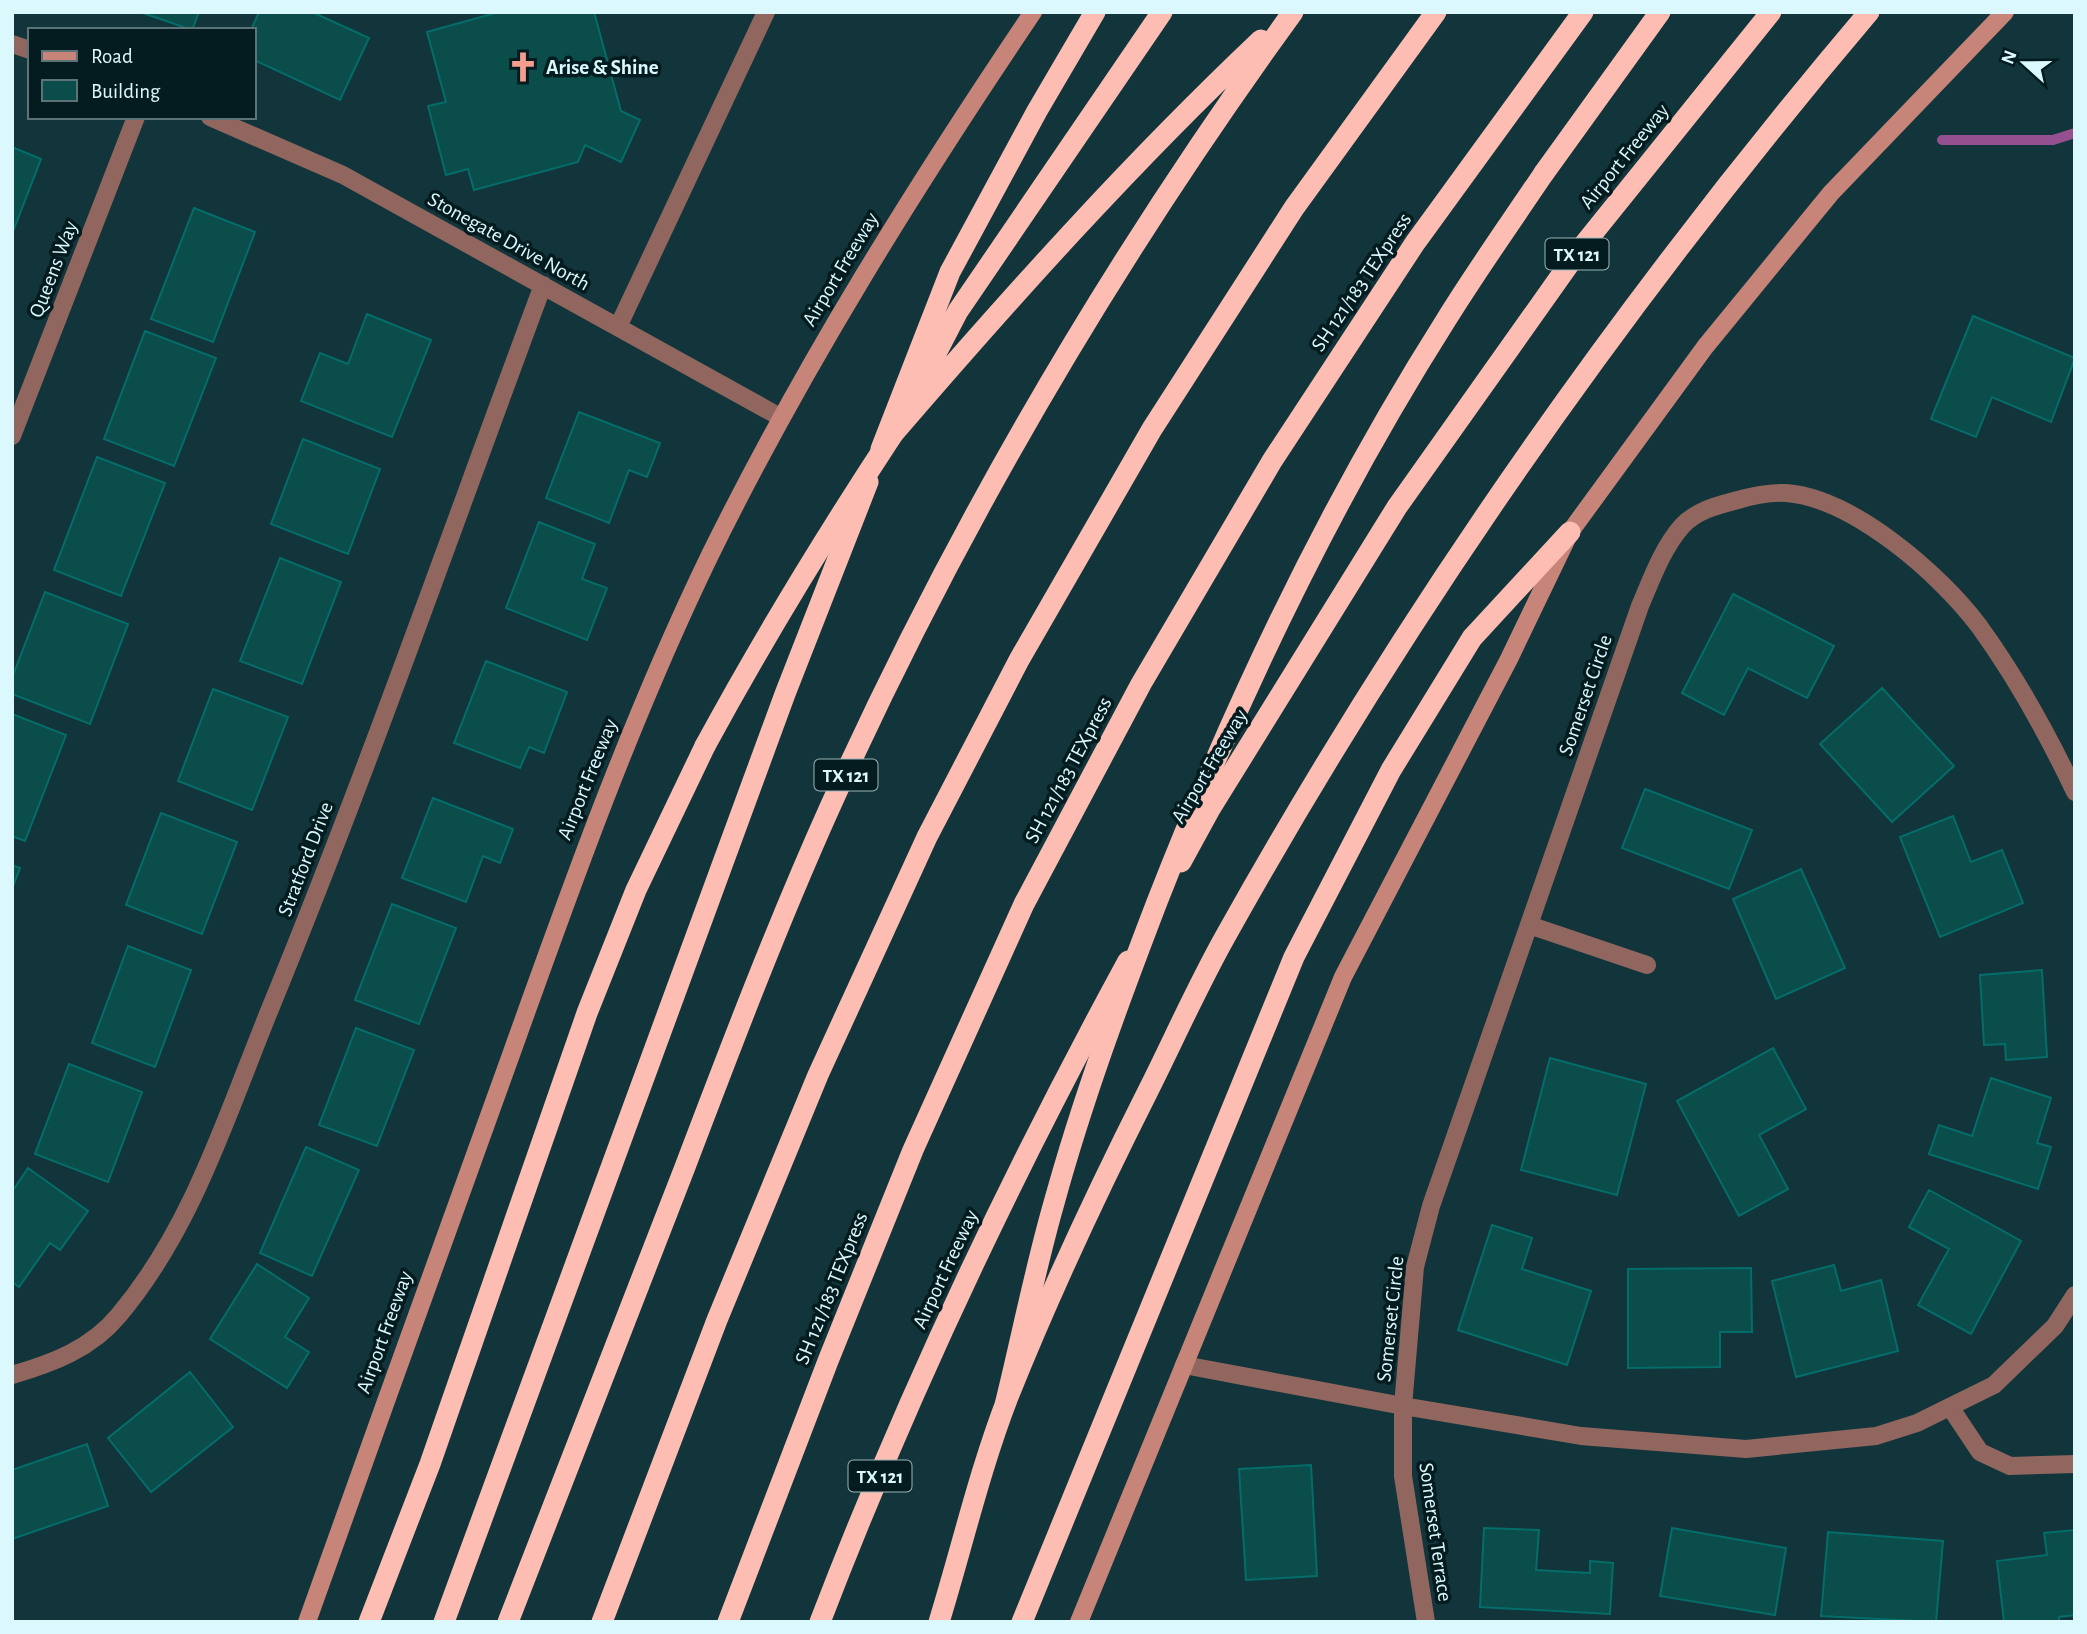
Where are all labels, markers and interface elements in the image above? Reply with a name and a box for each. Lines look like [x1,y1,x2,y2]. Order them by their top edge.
legend [28,28,256,119]
north arrow [1989,28,2059,98]
text: Road [91,46,133,67]
text: N [1998,48,2021,67]
church icon: Arise & Shine [506,50,540,84]
place label: Arise & Shine [546,57,659,78]
text: Building [91,81,161,102]
street label: Airport Freeway [1576,100,1673,213]
street label: Stonegate Drive North [424,188,593,295]
street label: Airport Freeway [798,209,883,330]
street label: SH 121/183 TEXpress [1307,209,1415,355]
street label: Queens Way [25,218,81,320]
road number: TX 121 [1546,238,1608,270]
street label: Somerset Circle [1555,632,1616,758]
street label: SH 121/183 TEXpress [1021,694,1116,847]
street label: Airport Freeway [1167,706,1252,827]
street label: Airport Freeway [554,716,621,843]
road number: TX 121 [814,760,878,790]
street label: Stratford Drive [274,799,337,919]
street label: Airport Freeway [909,1207,982,1332]
street label: SH 121/183 TEXpress [791,1209,872,1367]
street label: Somerset Circle [1373,1255,1408,1383]
street label: Airport Freeway [353,1268,416,1396]
road number: TX 121 [848,1460,912,1492]
street label: Somerset Terrace [1415,1461,1456,1603]

